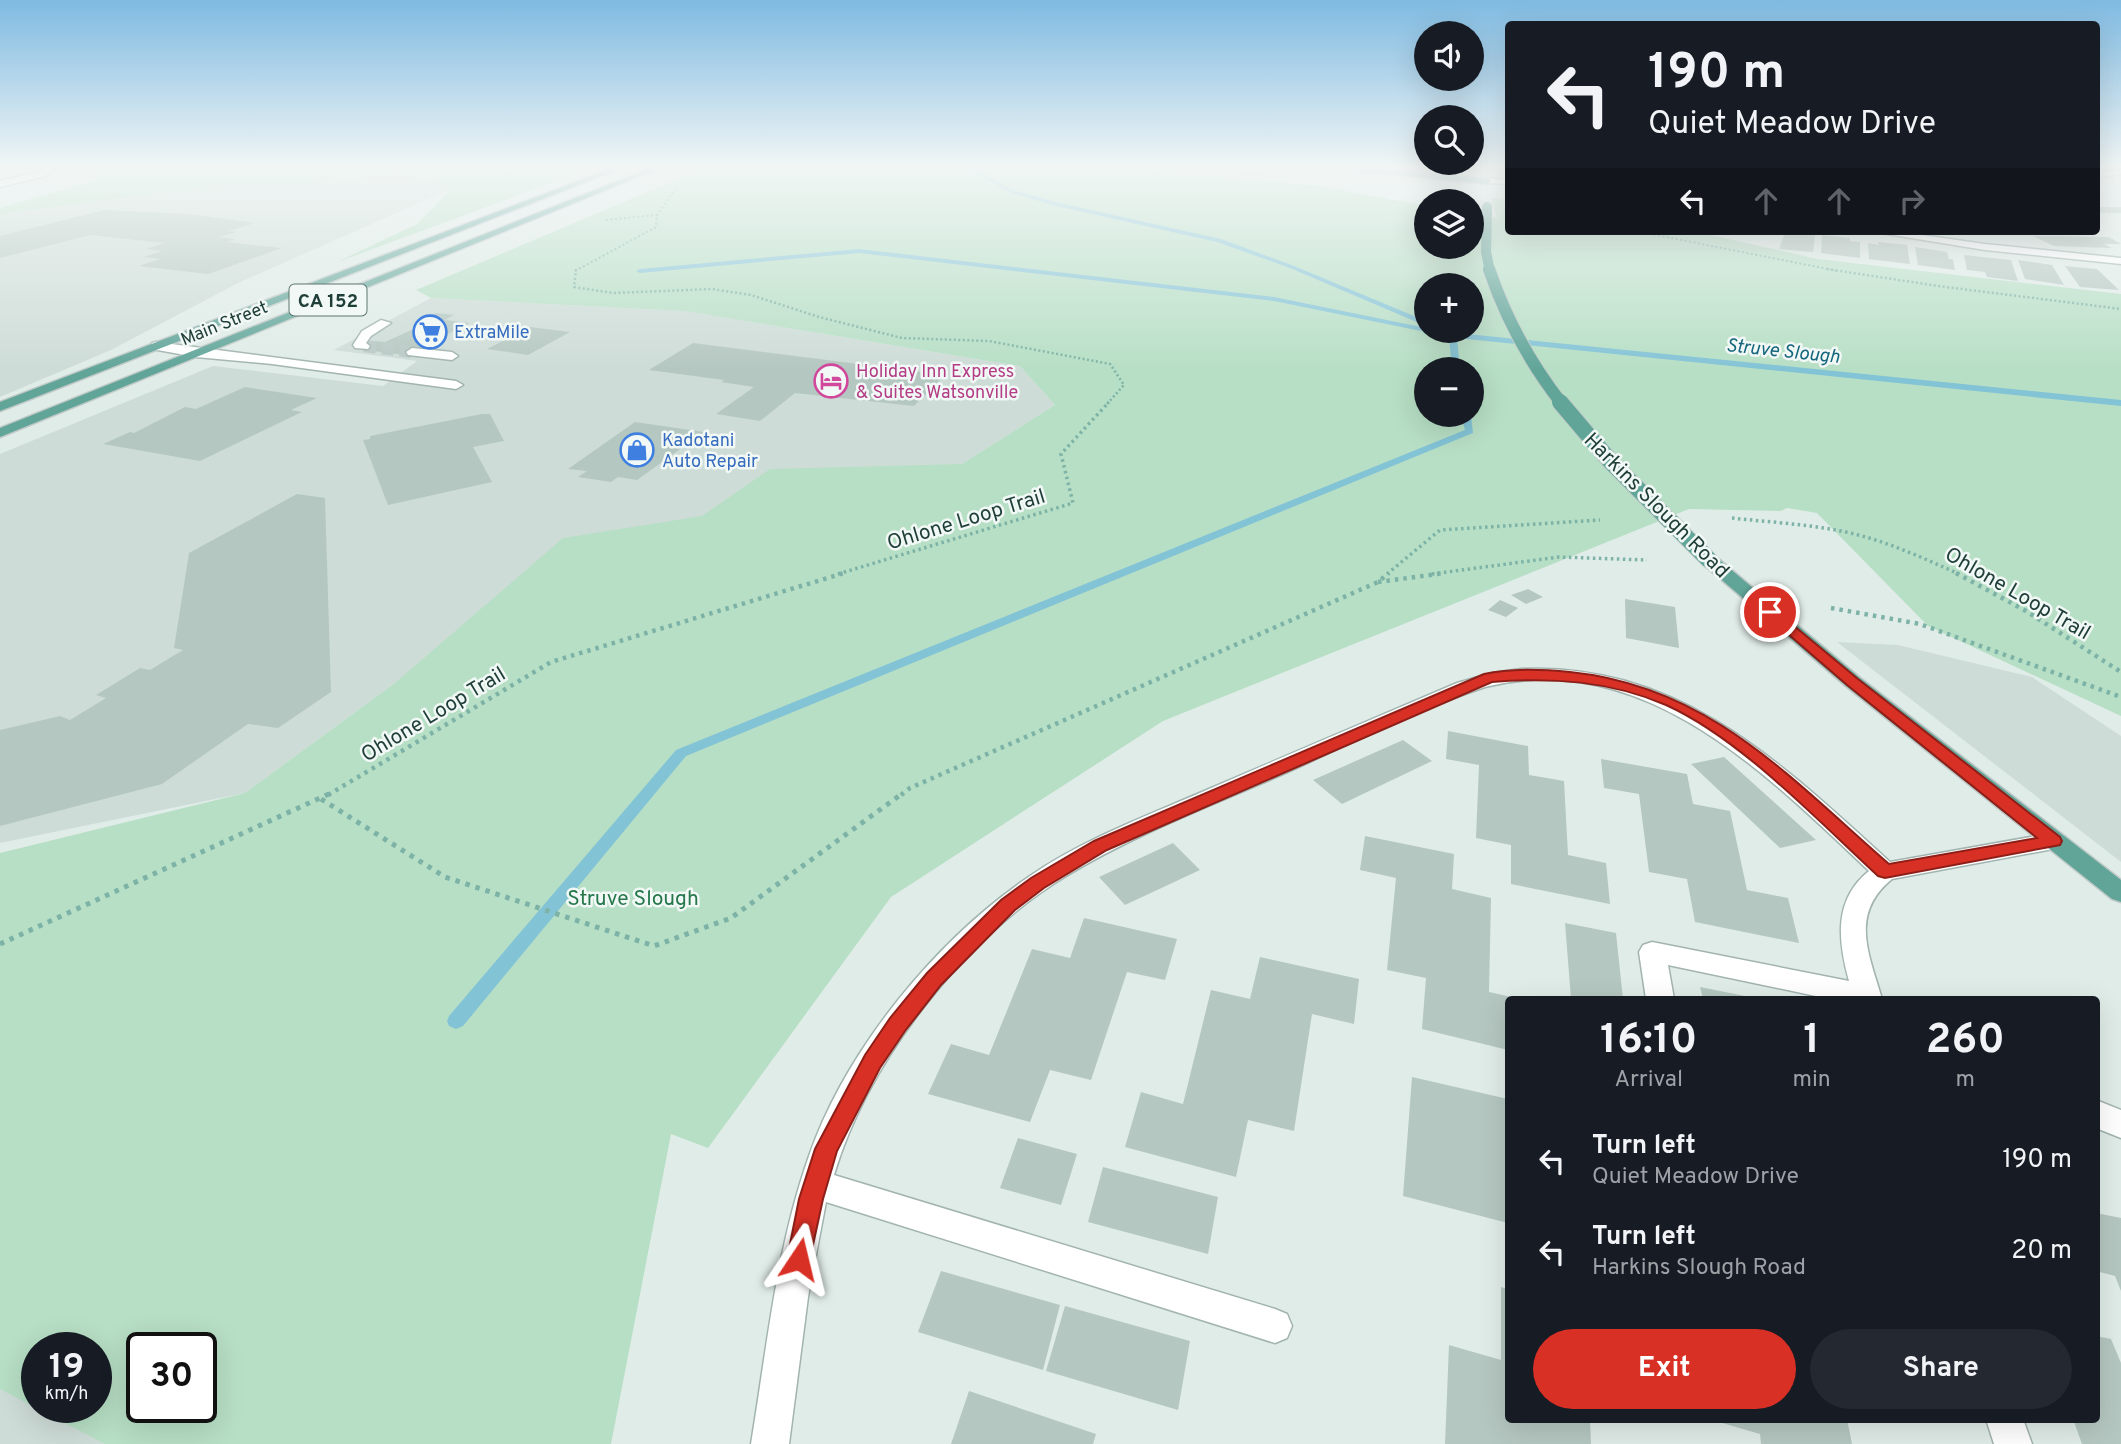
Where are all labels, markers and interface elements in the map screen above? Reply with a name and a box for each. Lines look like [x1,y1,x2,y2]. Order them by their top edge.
map controls [1414,21,1484,427]
button: sound [1414,21,1484,91]
text: 190 m [1648,44,1785,106]
icon: left [1533,49,1624,140]
button: search [1414,105,1484,175]
text: Quiet Meadow Drive [1648,105,1936,145]
icon: left [1674,182,1712,220]
icon: ahead [1747,182,1785,220]
icon: ahead [1820,182,1858,220]
icon: right [1893,182,1931,220]
button: layers [1414,189,1484,259]
button: + [1414,273,1484,343]
road number: CA 152 [290,284,366,316]
street label: Main Street [178,297,271,352]
supermarket icon: ExtraMile [411,313,449,351]
place label: ExtraMile [454,322,530,345]
water label: Struve Slough [1725,334,1842,370]
button: − [1414,357,1484,427]
place label: Holiday Inn Express & Suites Watsonville [856,361,1018,405]
hotel icon: Holiday Inn Express & Suites Watsonville [812,362,850,400]
street label: Harkins Slough Road [1577,427,1735,585]
place label: Kadotani Auto Repair [662,430,758,474]
shop icon: Kadotani Auto Repair [618,431,656,469]
street label: Ohlone Loop Trail [884,484,1049,557]
street label: Ohlone Loop Trail [1939,542,2095,647]
pin [1740,582,1800,642]
icon: arrive [1751,593,1789,631]
street label: Ohlone Loop Trail [357,661,511,769]
park label: Struve Slough [567,886,699,913]
text: 16:10 [1600,1015,1697,1068]
text: 1 [1803,1015,1820,1068]
text: 260 [1926,1015,2005,1068]
text: Arrival [1614,1066,1683,1095]
text: min [1792,1066,1831,1095]
text: m [1956,1066,1975,1095]
text: Turn left [1592,1130,1696,1163]
icon: left [1533,1142,1571,1180]
text: 190 m [2002,1144,2072,1177]
text: Quiet Meadow Drive [1592,1163,1799,1192]
text: Turn left [1592,1221,1696,1254]
position arrow [762,1222,836,1296]
icon: left [1533,1233,1571,1271]
text: 20 m [2011,1235,2072,1268]
text: Harkins Slough Road [1592,1254,1806,1283]
button: Exit [1533,1329,1796,1409]
button: Share [1810,1329,2072,1409]
speed limit sign: 30 [126,1332,217,1423]
text: 19 [49,1346,84,1390]
text: km/h [45,1383,88,1406]

